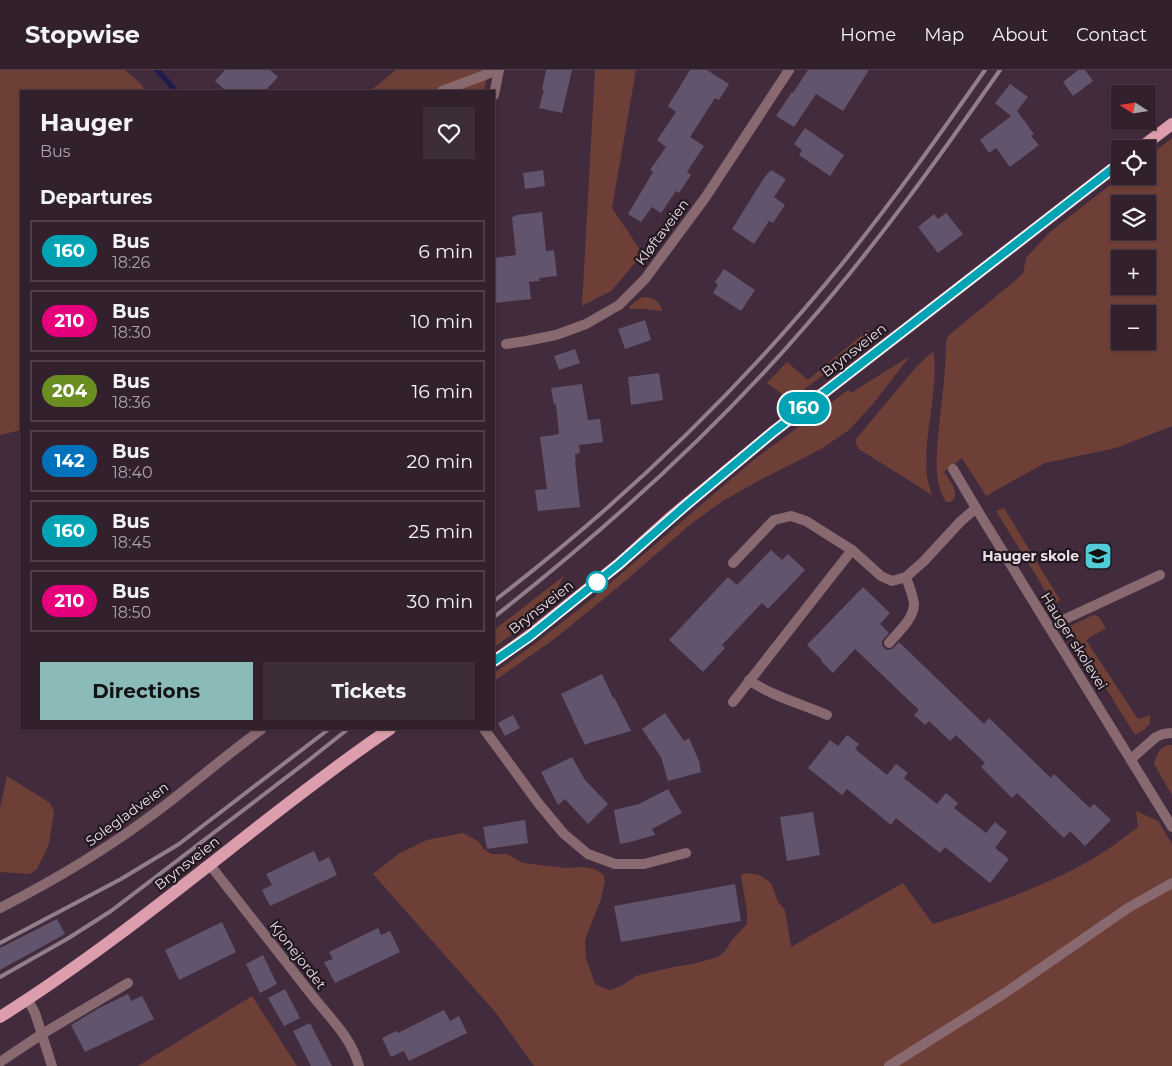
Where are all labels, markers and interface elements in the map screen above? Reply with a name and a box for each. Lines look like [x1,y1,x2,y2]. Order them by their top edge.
text: Stopwise [25,20,140,49]
text: Home [840,24,896,46]
text: Map [924,24,964,46]
text: About [992,24,1048,46]
text: Contact [1076,24,1147,46]
north arrow [1111,85,1156,130]
map controls [1111,85,1156,350]
button: heart [423,107,475,159]
text: Hauger [40,108,133,137]
button: locate [1111,140,1156,185]
text: Bus [40,142,71,161]
text: Departures [40,186,152,209]
street label: Kløftaveien [631,195,693,269]
button: layers [1111,195,1156,240]
text: Bus [112,230,150,253]
text: 160 [54,240,85,262]
text: 6 min [418,240,473,263]
button: + [1111,250,1156,295]
text: 18:26 [112,253,150,272]
text: Bus [112,300,150,323]
button: − [1111,305,1156,350]
text: 210 [55,310,84,332]
text: 10 min [410,310,473,333]
street label: Brynsveien [818,319,890,381]
text: 18:30 [112,323,151,342]
text: Bus [112,370,150,393]
text: 204 [52,380,87,402]
text: 16 min [411,380,473,403]
line badge: 160 [775,392,833,424]
text: 18:36 [112,393,150,412]
text: 160 [789,397,819,419]
text: Bus [112,440,150,463]
text: 142 [54,450,85,472]
text: 20 min [407,450,473,473]
text: 18:40 [112,463,153,482]
text: Bus [112,510,150,533]
text: 160 [54,520,85,542]
text: 25 min [408,520,473,543]
text: 18:45 [112,533,151,552]
school or university icon: Hauger skole [1083,541,1113,571]
place label: Hauger skole [982,547,1079,565]
unlabelled marker [586,571,608,593]
street label: Brynsveien [505,576,577,638]
text: Bus [112,580,150,603]
street label: Hauger skolevei [1037,589,1111,693]
text: 210 [55,590,84,612]
text: 30 min [407,590,473,613]
text: 18:50 [112,603,151,622]
button: Directions [40,662,253,720]
button: Tickets [263,662,475,720]
street label: Solegladveien [82,778,172,850]
street label: Brynsveien [151,832,223,894]
street label: Kjonejordet [266,917,331,993]

